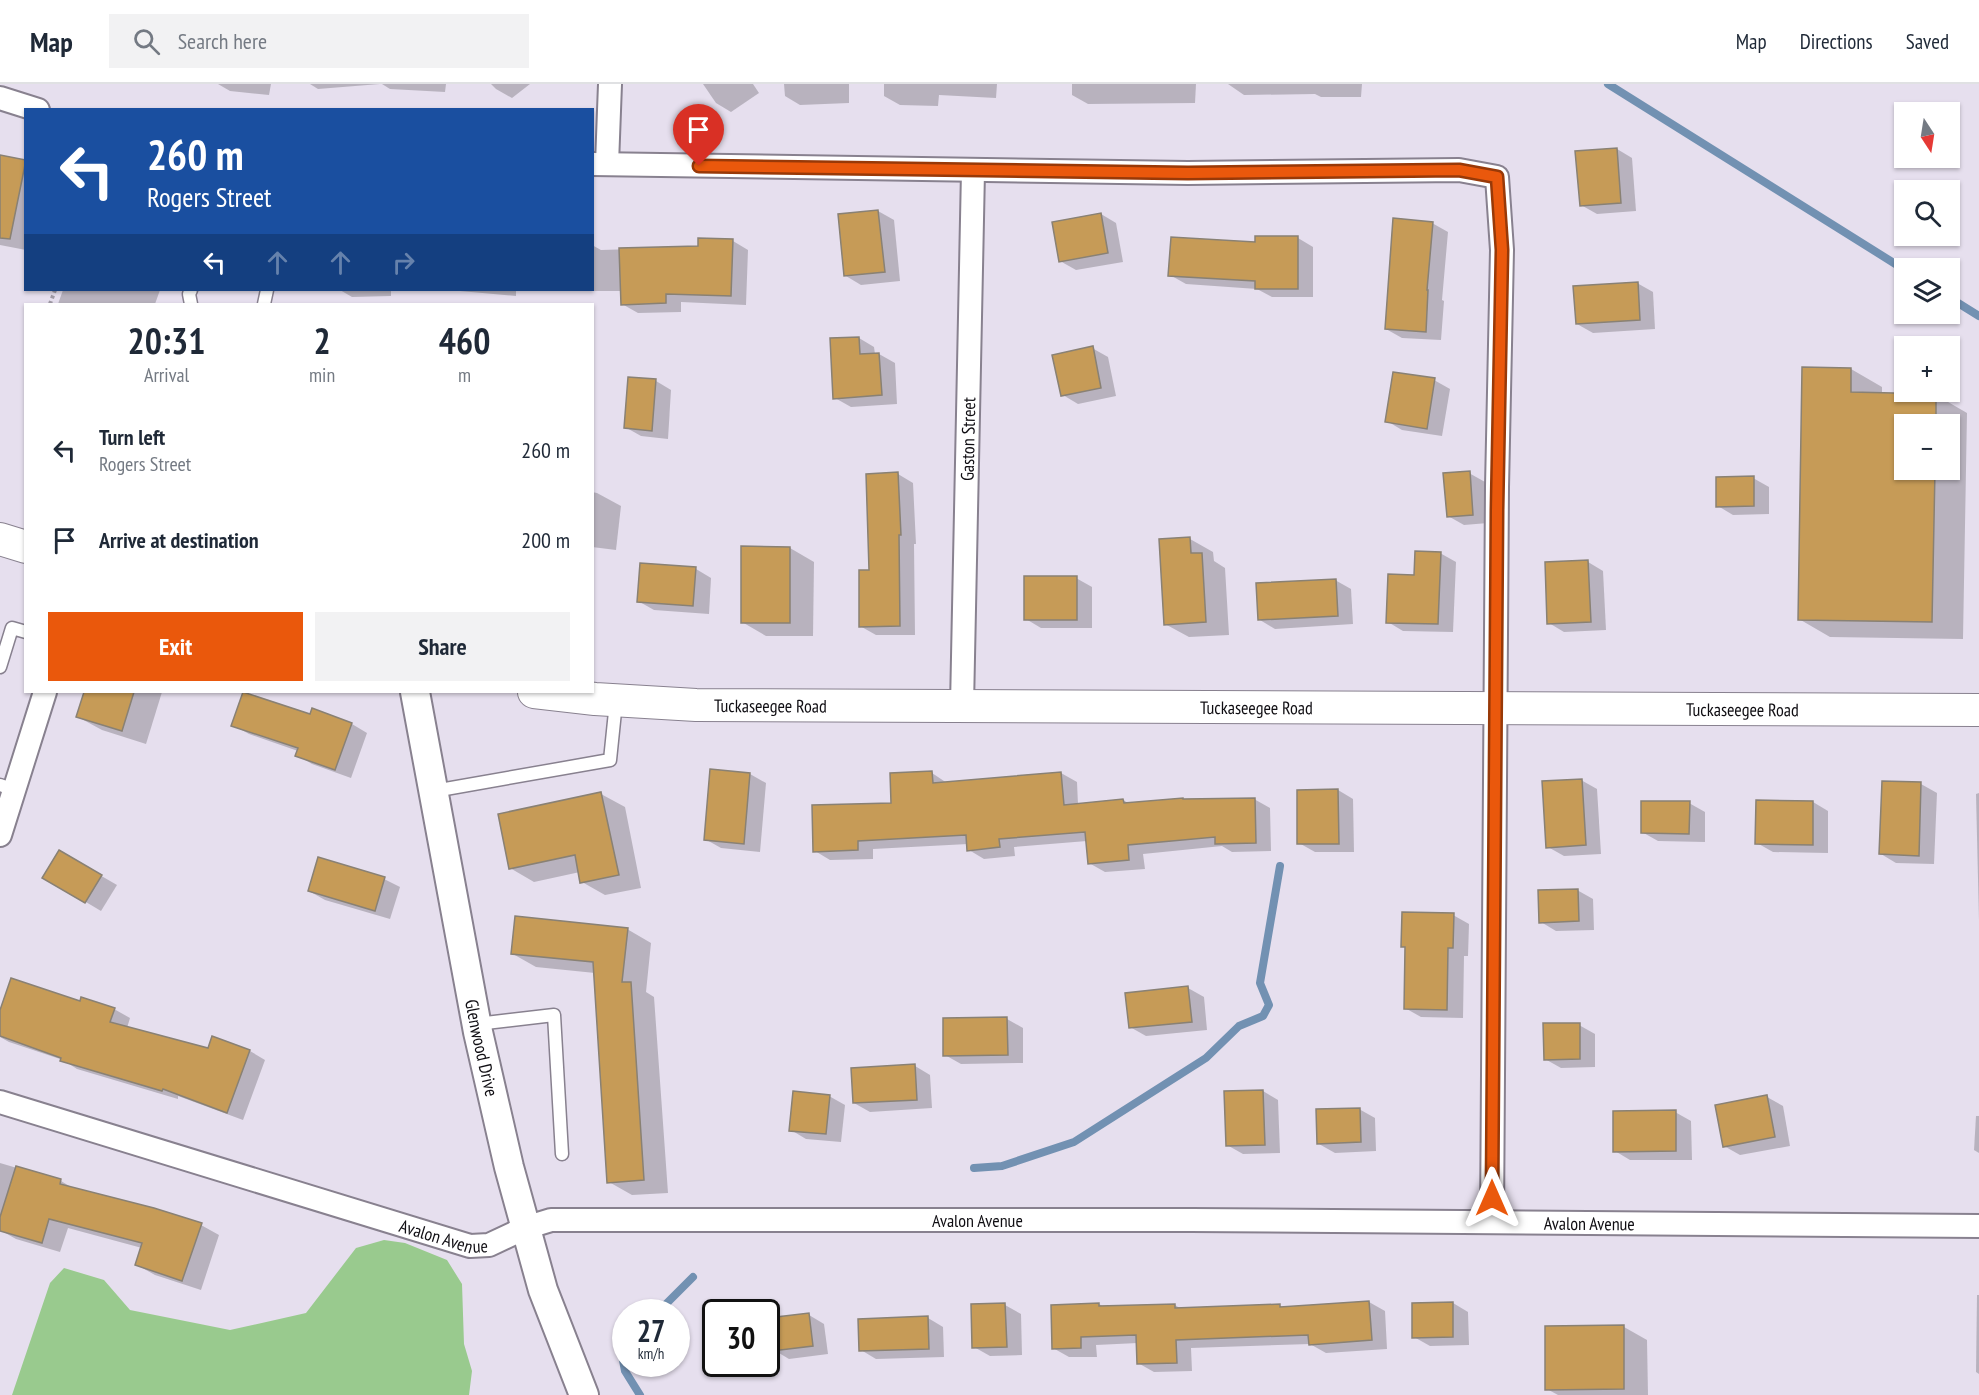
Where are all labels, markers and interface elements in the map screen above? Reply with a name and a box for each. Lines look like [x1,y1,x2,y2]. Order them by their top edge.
search box [109,14,529,68]
text: Map [30,23,73,60]
icon: search [130,25,163,58]
text: Search here [178,27,267,55]
text: Map [1736,28,1767,55]
text: Directions [1800,28,1873,55]
text: Saved [1906,28,1949,55]
north arrow [1894,102,1960,168]
map controls [1894,102,1960,480]
pin [673,104,724,166]
icon: arrive [682,113,715,146]
text: 260 m [147,127,244,182]
icon: left [48,132,126,210]
text: Rogers Street [147,180,272,214]
button: search [1894,180,1960,246]
icon: left [198,246,231,279]
icon: ahead [261,246,294,279]
icon: ahead [324,246,357,279]
icon: right [387,246,420,279]
button: layers [1894,258,1960,324]
text: 20:31 [128,317,205,364]
text: 2 [313,317,331,364]
text: 460 [439,317,490,364]
button: + [1894,336,1960,402]
text: Arrival [144,362,189,388]
text: min [309,362,335,388]
text: m [458,362,471,388]
street label: Gaston Street [955,397,980,481]
button: − [1894,414,1960,480]
text: Turn left [99,423,165,451]
icon: left [48,434,81,467]
text: 260 m [521,436,570,464]
text: Rogers Street [99,451,191,477]
icon: arrive [48,524,81,557]
text: Arrive at destination [99,526,259,554]
text: 200 m [521,526,570,554]
button: Exit [48,612,303,681]
button: Share [315,612,570,681]
street label: Tuckaseegee Road [714,694,827,717]
street label: Tuckaseegee Road [1200,695,1313,719]
street label: Tuckaseegee Road [1686,697,1799,721]
street label: Glenwood Drive [461,997,504,1099]
position arrow [1460,1166,1524,1230]
street label: Avalon Avenue [932,1209,1023,1232]
street label: Avalon Avenue [1544,1211,1635,1235]
street label: Avalon Avenue [397,1214,488,1258]
speed limit sign: 30 [702,1299,780,1377]
text: 27 [637,1311,665,1350]
text: km/h [638,1344,664,1363]

